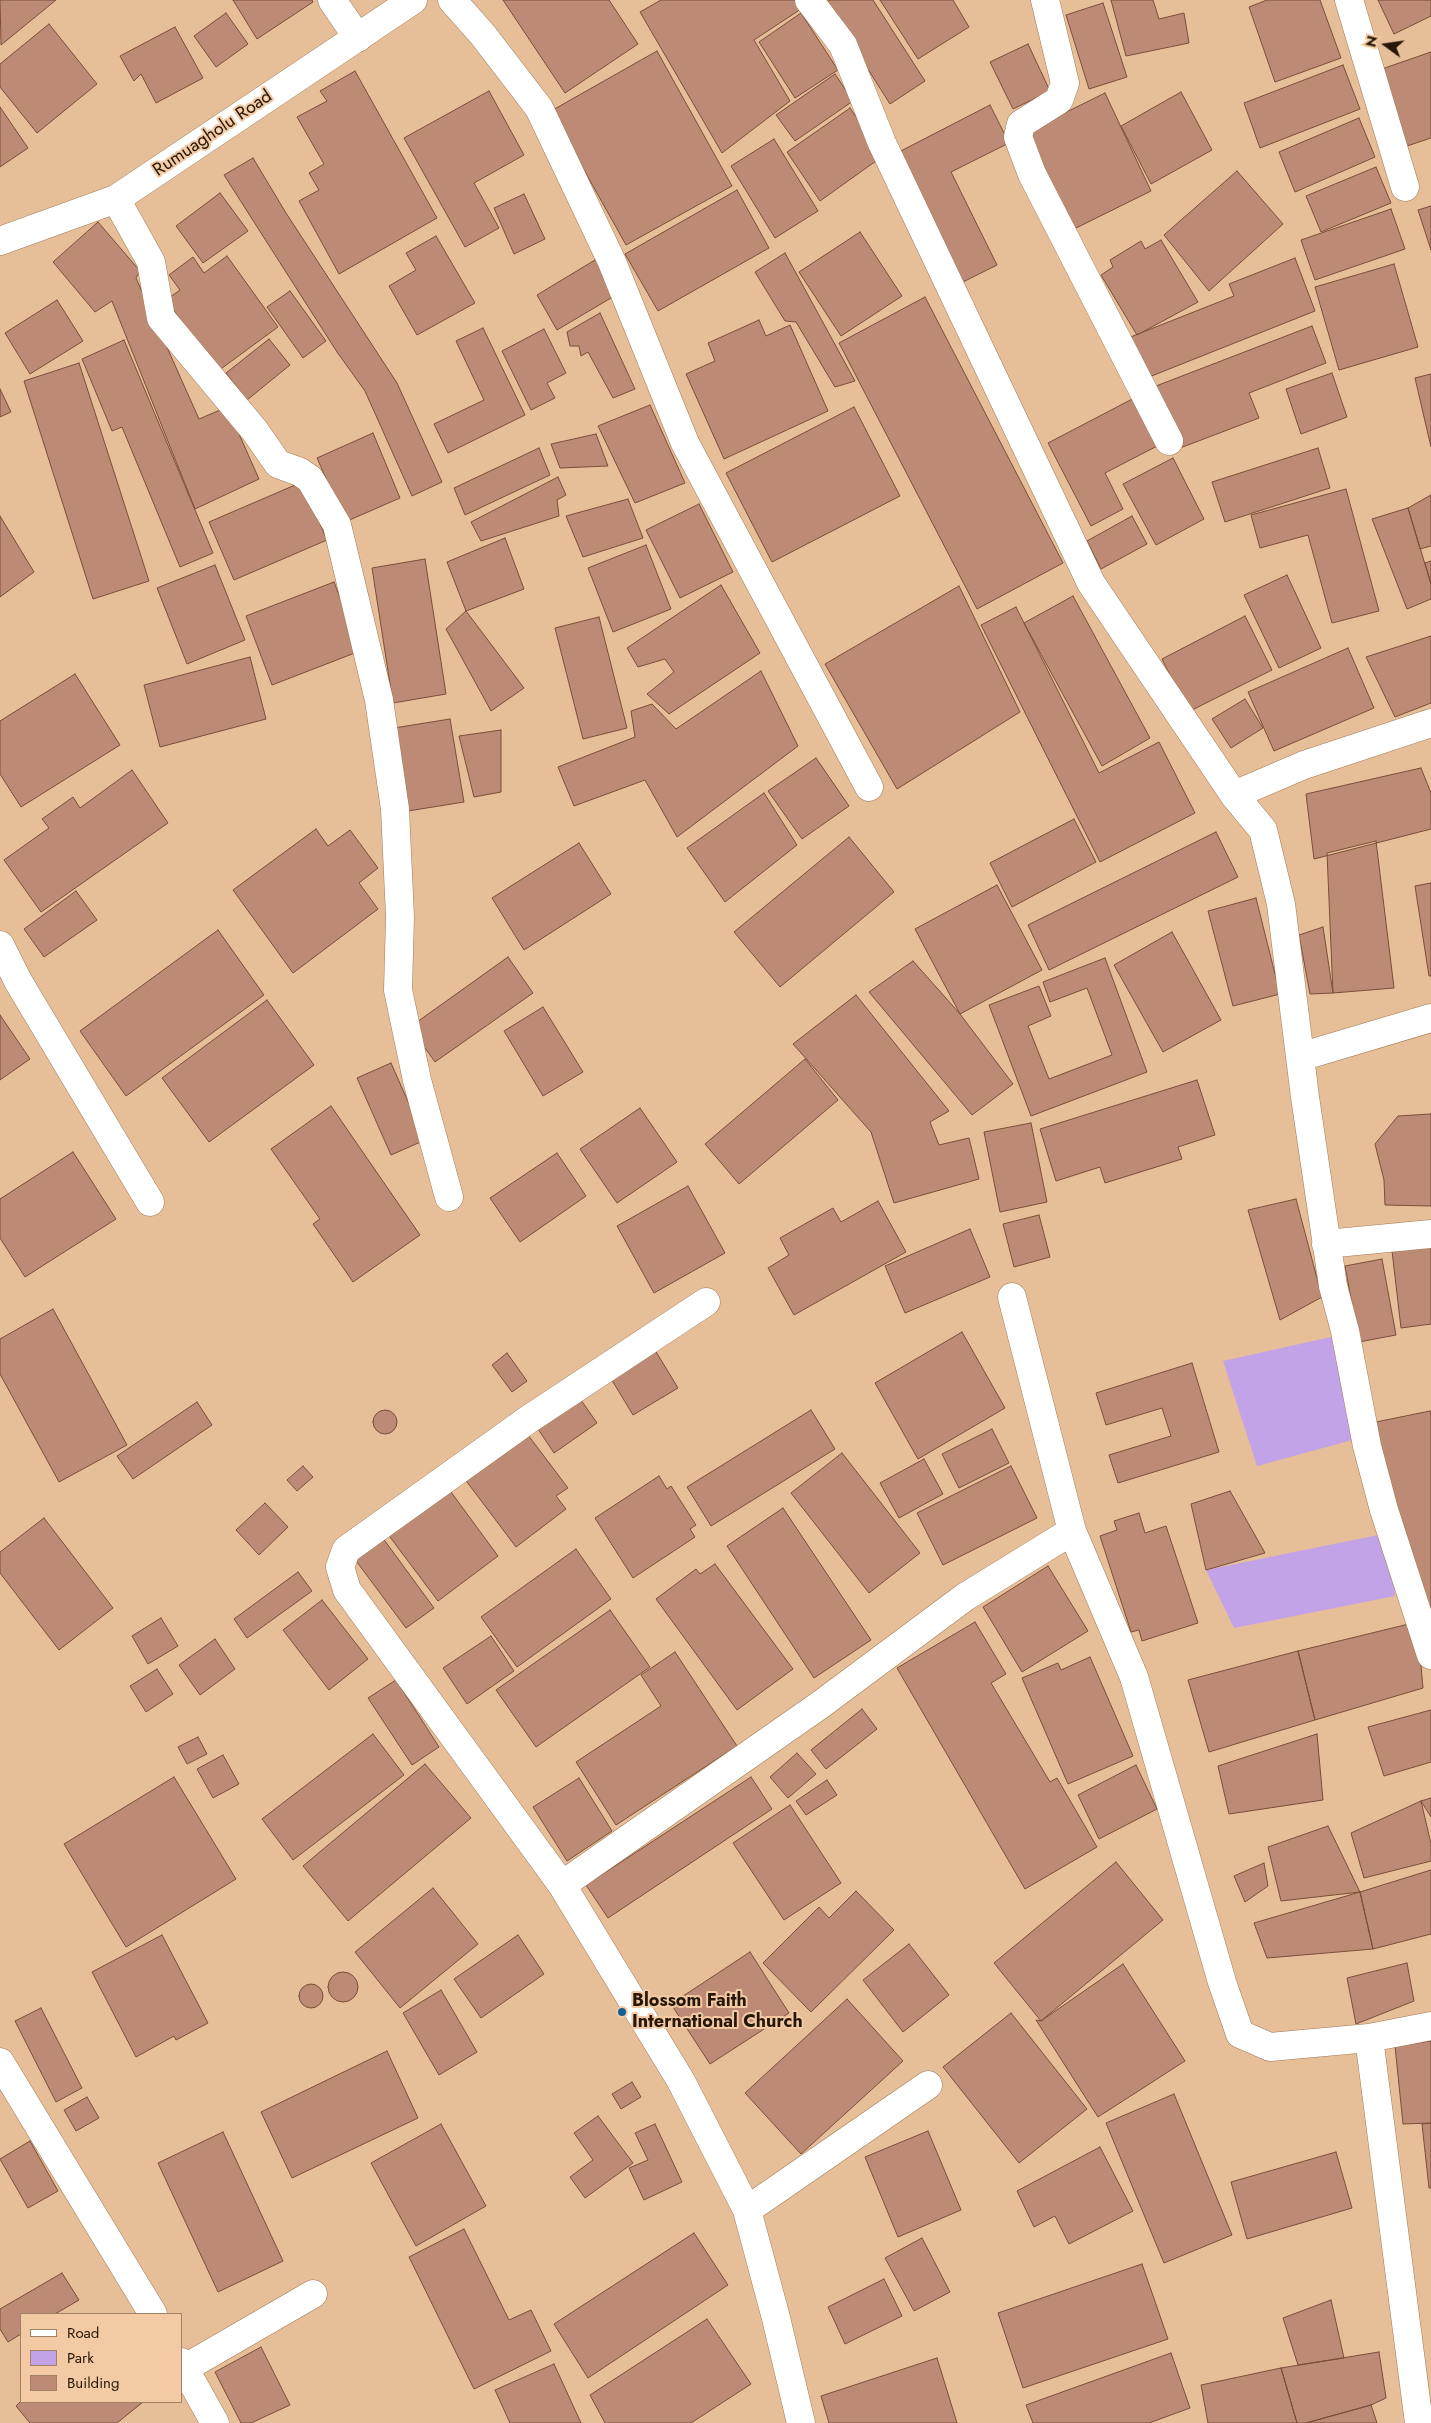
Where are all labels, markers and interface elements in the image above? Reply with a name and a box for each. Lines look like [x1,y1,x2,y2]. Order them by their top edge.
north arrow [1361,20,1411,70]
text: N [1360,34,1382,49]
street label: Rumuagholu Road [149,86,277,182]
place label: Blossom Faith International Church [632,1991,803,2034]
marker: Blossom Faith International Church [616,2006,628,2018]
legend [20,2313,182,2403]
text: Road [67,2322,99,2344]
text: Park [67,2347,94,2369]
text: Building [67,2372,119,2394]

